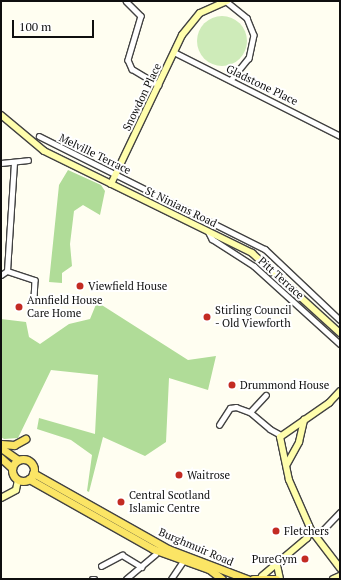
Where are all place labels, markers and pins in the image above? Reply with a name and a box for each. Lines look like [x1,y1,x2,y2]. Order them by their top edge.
place label: Viewfield House [88,279,167,293]
marker: Viewfield House [75,281,85,291]
place label: Annfield House Care Home [27,294,103,320]
marker: Annfield House Care Home [14,302,24,312]
place label: Stirling Council - Old Viewforth [215,304,292,330]
marker: Stirling Council - Old Viewforth [202,312,212,322]
place label: Drummond House [240,378,329,392]
marker: Drummond House [227,380,237,390]
place label: Waitrose [187,468,230,482]
marker: Waitrose [174,470,184,480]
place label: Central Scotland Islamic Centre [129,489,210,515]
marker: Central Scotland Islamic Centre [116,497,126,507]
place label: Fletchers [284,524,329,538]
marker: Fletchers [271,526,281,536]
place label: PureGym [252,552,297,566]
marker: PureGym [300,554,310,564]

